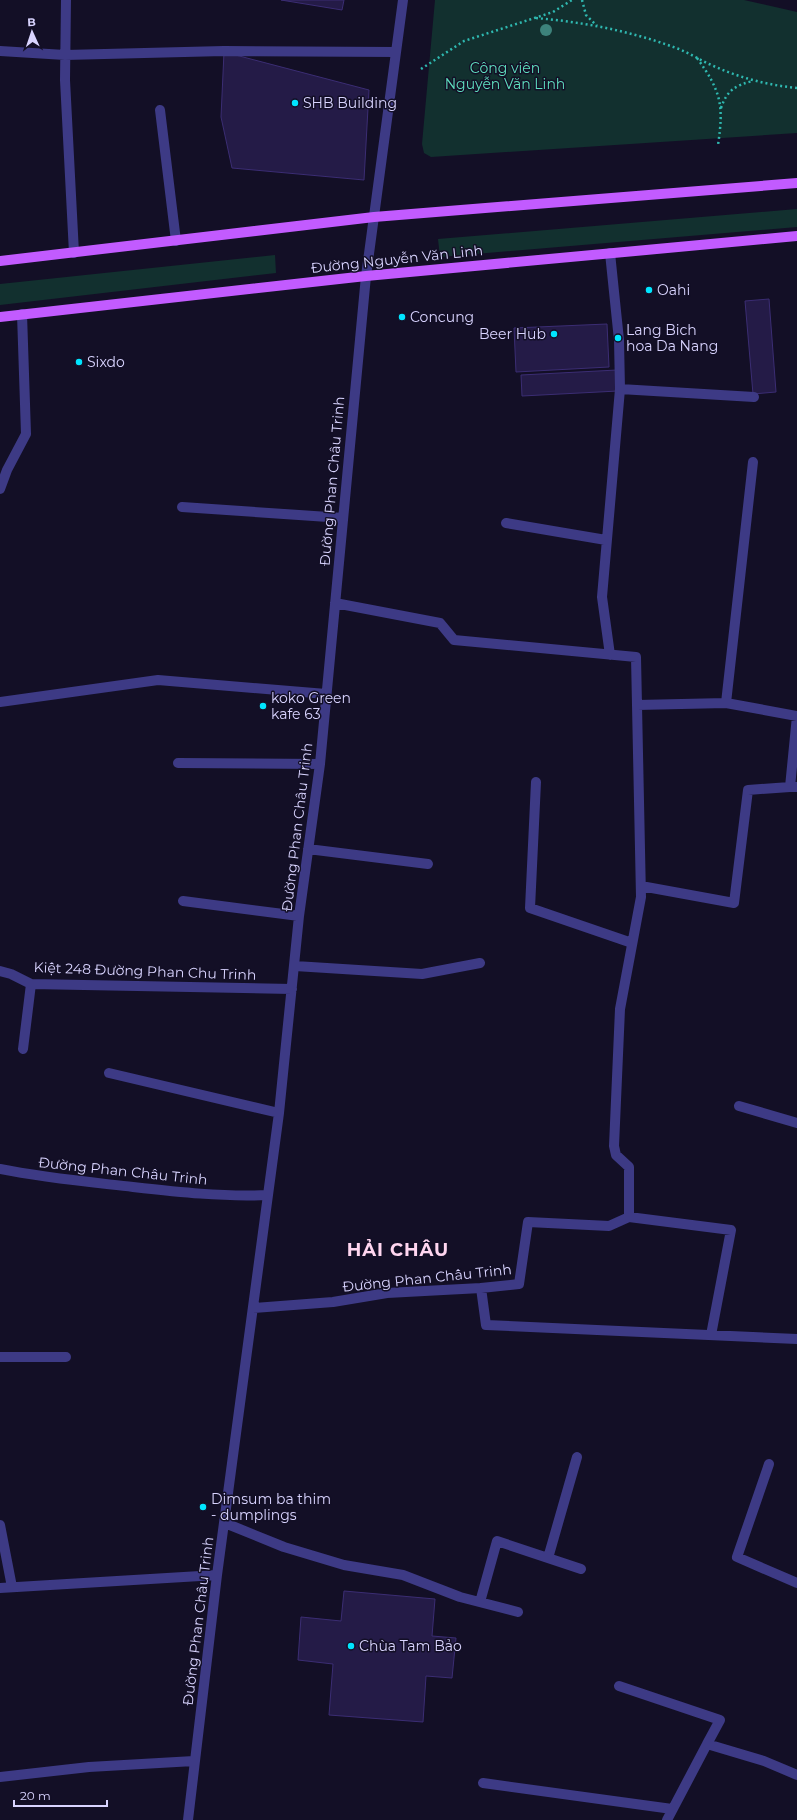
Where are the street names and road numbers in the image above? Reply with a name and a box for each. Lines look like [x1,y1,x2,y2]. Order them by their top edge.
street label: Đường Nguyễn Văn Linh [310,241,484,277]
street label: Đường Phan Châu Trinh [316,396,348,566]
street label: Đường Phan Châu Trinh [278,742,316,912]
street label: Kiệt 248 Đường Phan Chu Trinh [33,958,257,984]
street label: Đường Phan Châu Trinh [38,1153,208,1189]
street label: Đường Phan Châu Trinh [342,1260,512,1296]
street label: Đường Phan Châu Trinh [179,1536,217,1706]

